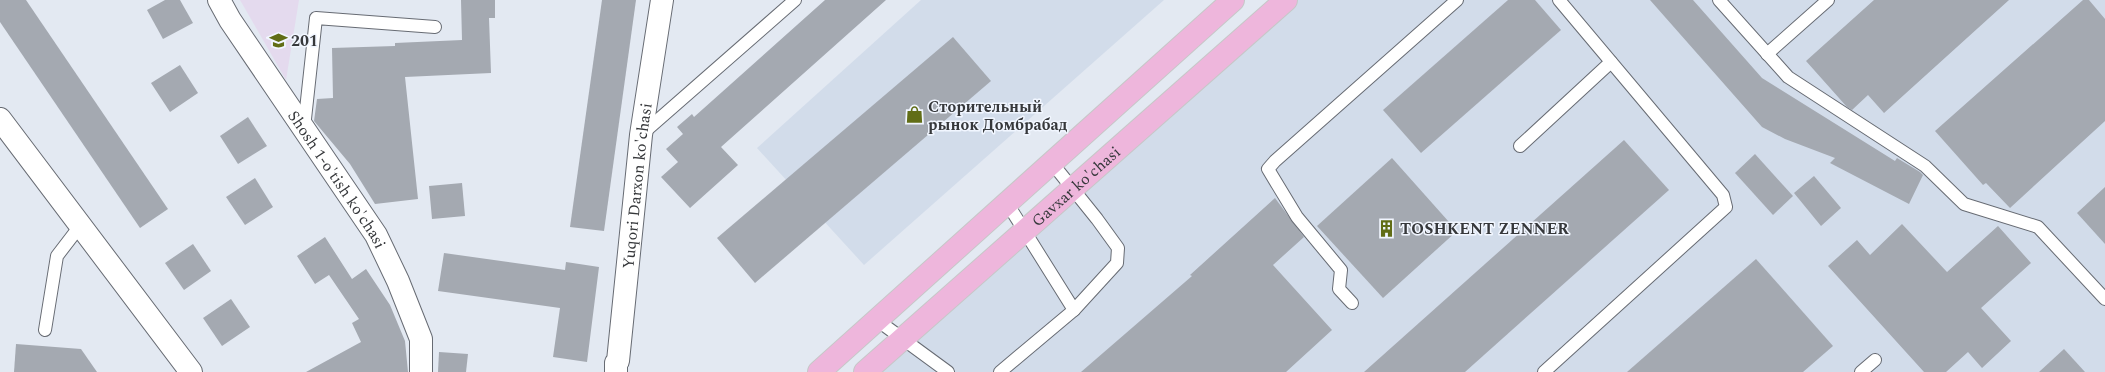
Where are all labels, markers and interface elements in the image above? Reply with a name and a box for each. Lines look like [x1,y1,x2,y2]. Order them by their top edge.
place label: 201 [291,29,318,53]
school or university icon: 201 [268,30,288,50]
place label: Сторительный рынок Домбрабад [928,95,1068,137]
street label: Yuqori Darxon ko'chasi [616,101,659,270]
shop icon: Сторительный рынок Домбрабад [905,105,925,125]
street label: Shosh 1-o'tish ko'chasi [282,106,392,253]
street label: Gavxar ko'chasi [1026,141,1126,233]
place label: TOSHKENT ZENNER [1400,217,1569,241]
building icon: TOSHKENT ZENNER [1377,218,1397,238]

